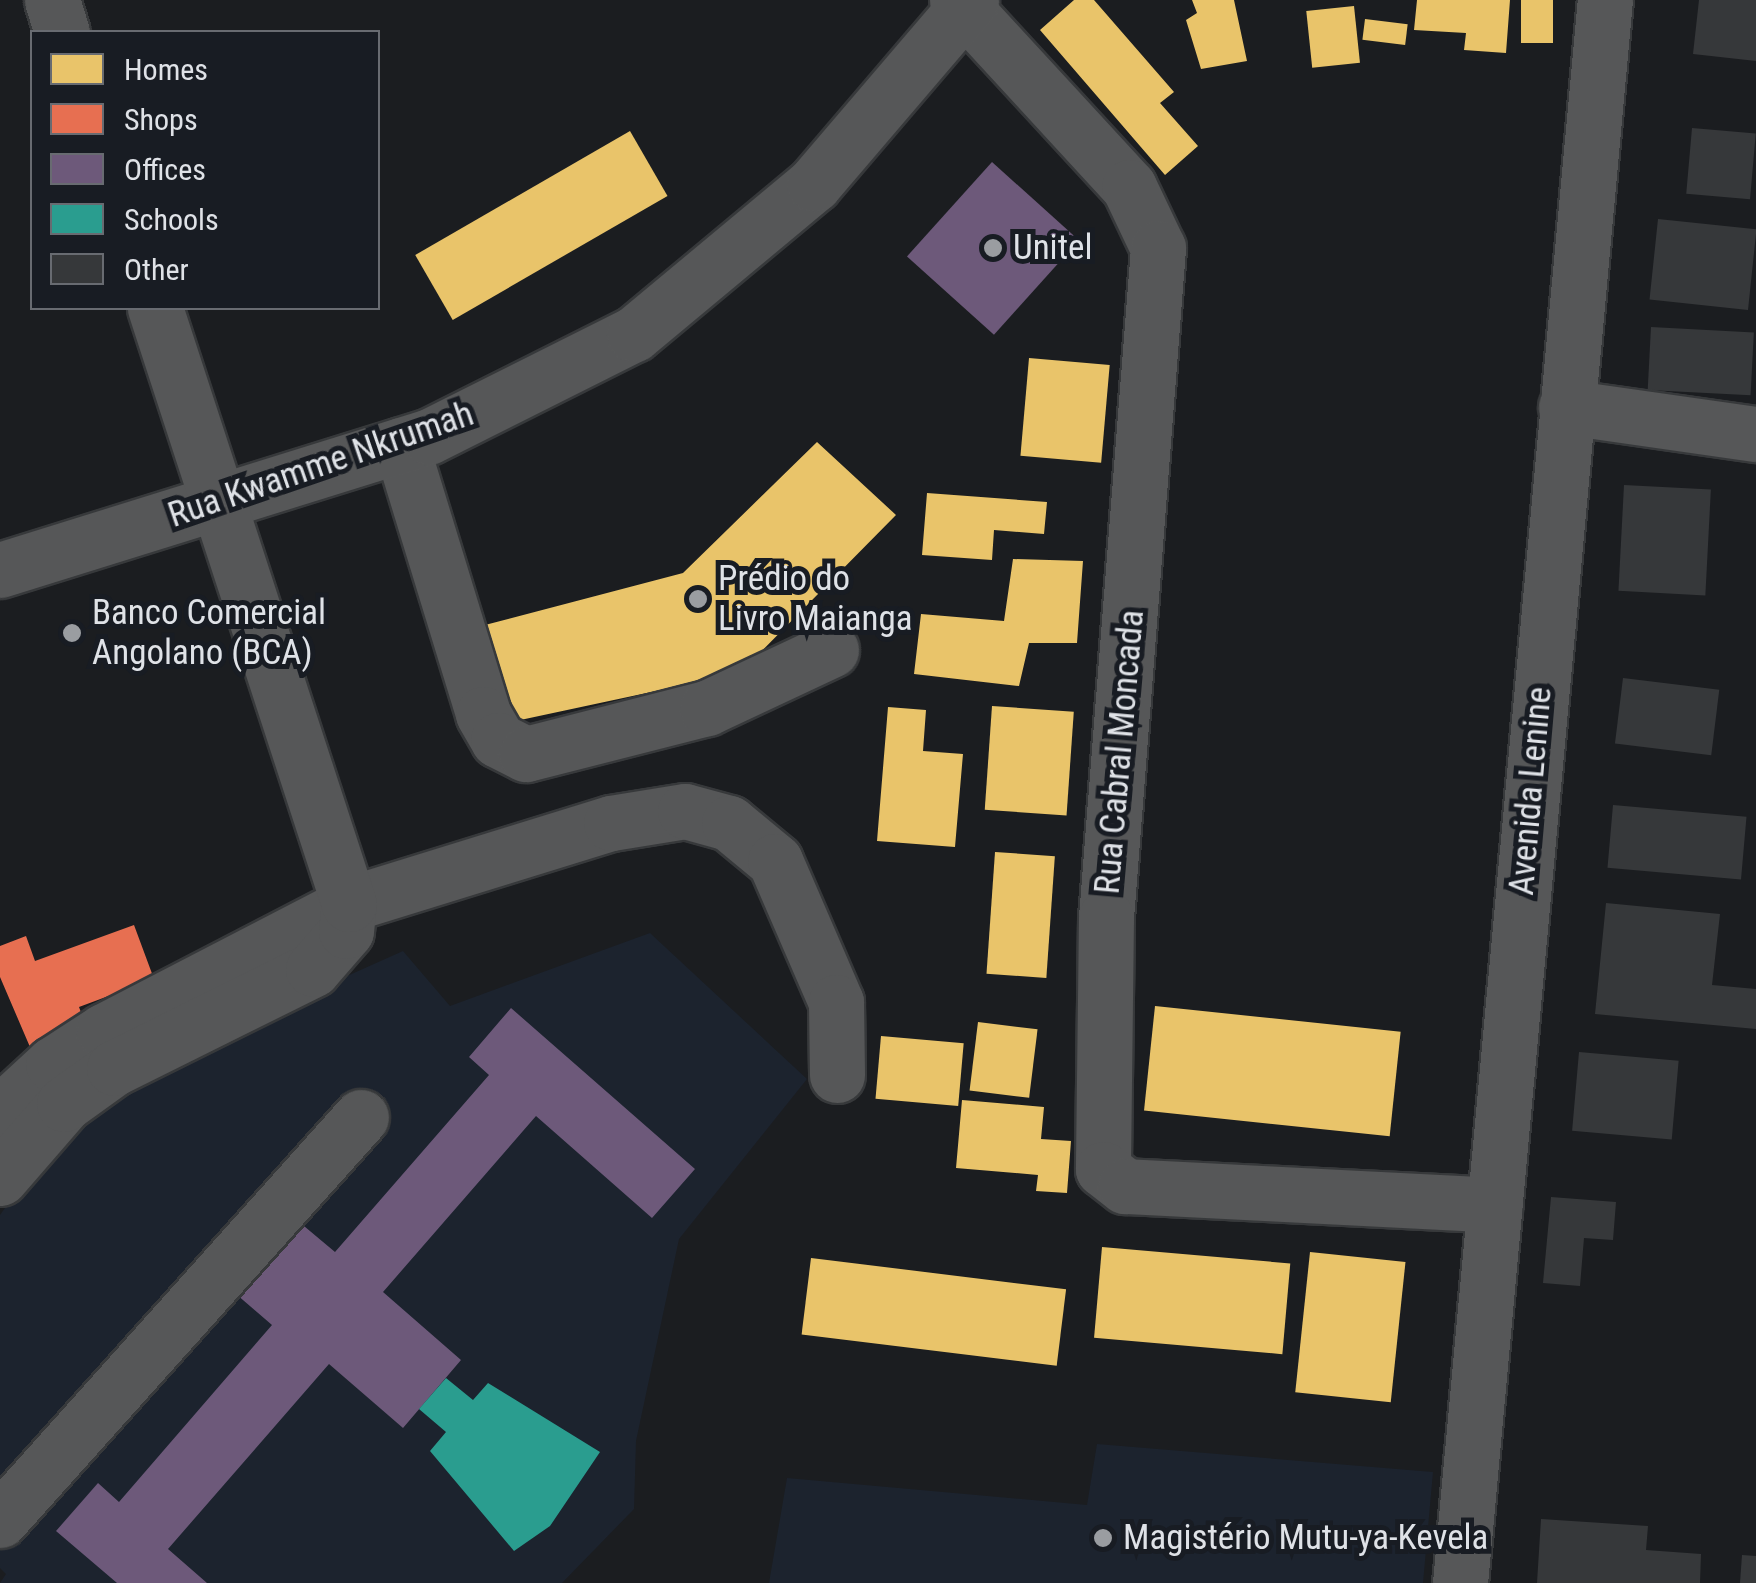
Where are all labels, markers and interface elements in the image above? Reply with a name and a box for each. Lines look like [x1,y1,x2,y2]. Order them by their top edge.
legend [30,30,380,310]
text: Homes [124,52,208,87]
text: Shops [124,102,198,137]
text: Offices [124,152,206,187]
text: Schools [124,202,219,237]
place label: Unitel [1013,227,1092,269]
marker: Unitel [982,237,1004,259]
text: Other [124,252,189,287]
street label: Rua Kwamme Nkrumah [163,393,479,537]
place label: Prédio do Livro Maianga [718,558,913,640]
marker: Prédio do Livro Maianga [687,588,709,610]
place label: Banco Comercial Angolano (BCA) [92,592,326,674]
street label: Rua Cabral Moncada [1087,608,1153,896]
marker: Banco Comercial Angolano (BCA) [61,622,83,644]
street label: Avenida Lenine [1501,685,1561,897]
place label: Magistério Mutu-ya-Kevela [1123,1517,1488,1559]
marker: Magistério Mutu-ya-Kevela [1092,1527,1114,1549]

